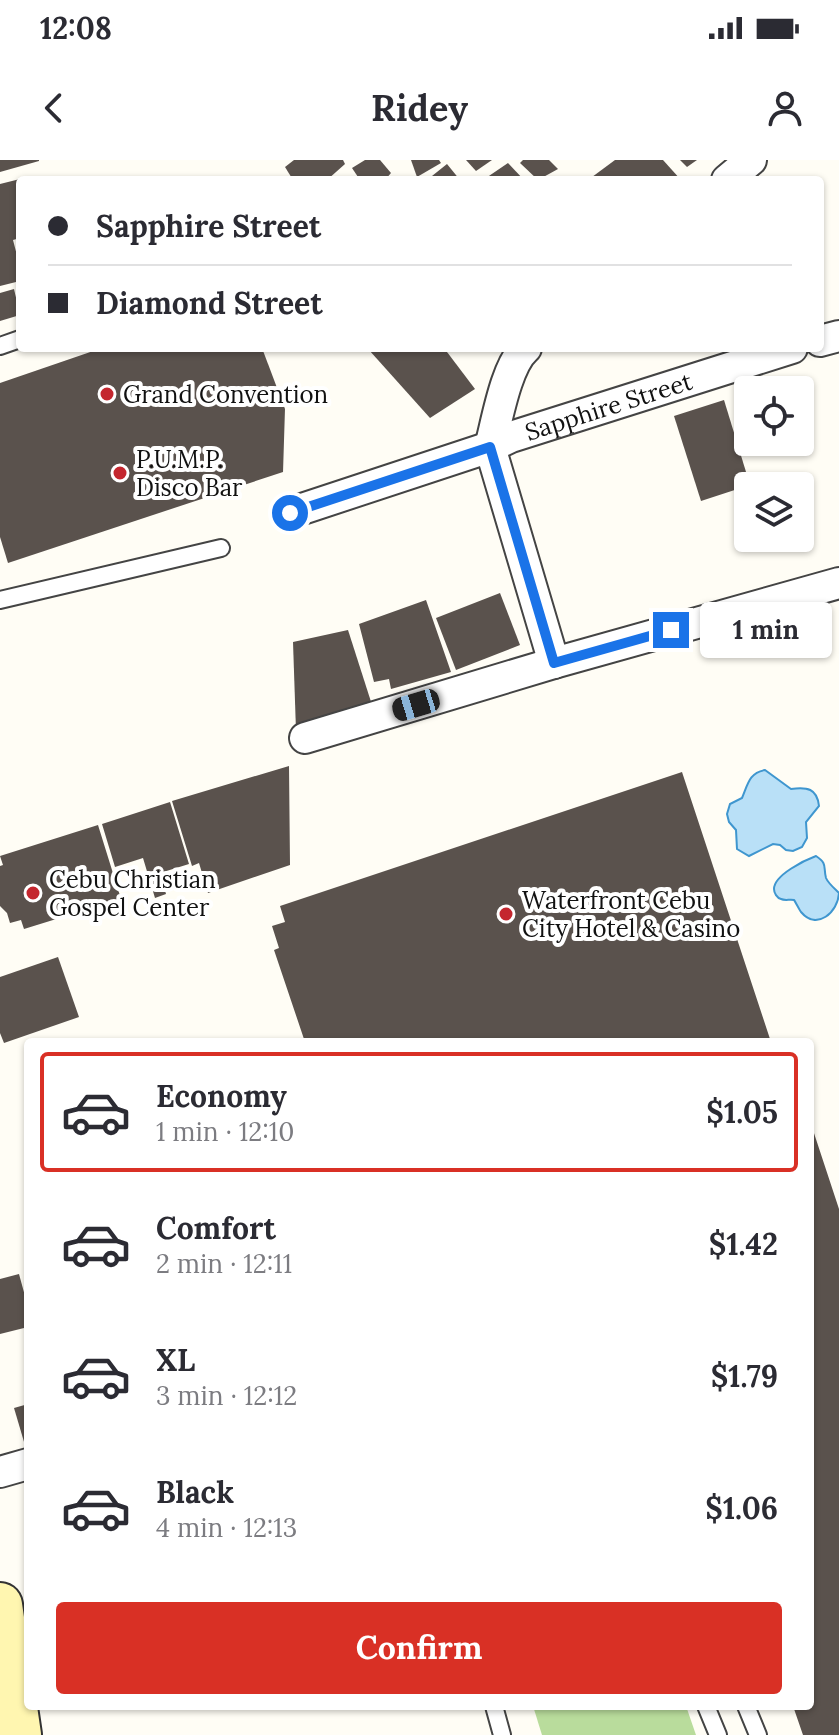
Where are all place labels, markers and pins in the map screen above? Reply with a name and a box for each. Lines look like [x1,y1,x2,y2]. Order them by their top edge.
place label: Grand Convention [123,379,328,410]
marker: Grand Convention [98,385,116,403]
place label: P.U.M.P. Disco Bar [136,444,243,503]
marker: P.U.M.P. Disco Bar [111,464,129,482]
place label: Cebu Christian Gospel Center [49,864,216,923]
marker: Cebu Christian Gospel Center [24,884,42,902]
place label: Waterfront Cebu City Hotel & Casino [522,885,740,944]
marker: Waterfront Cebu City Hotel & Casino [497,905,515,923]

